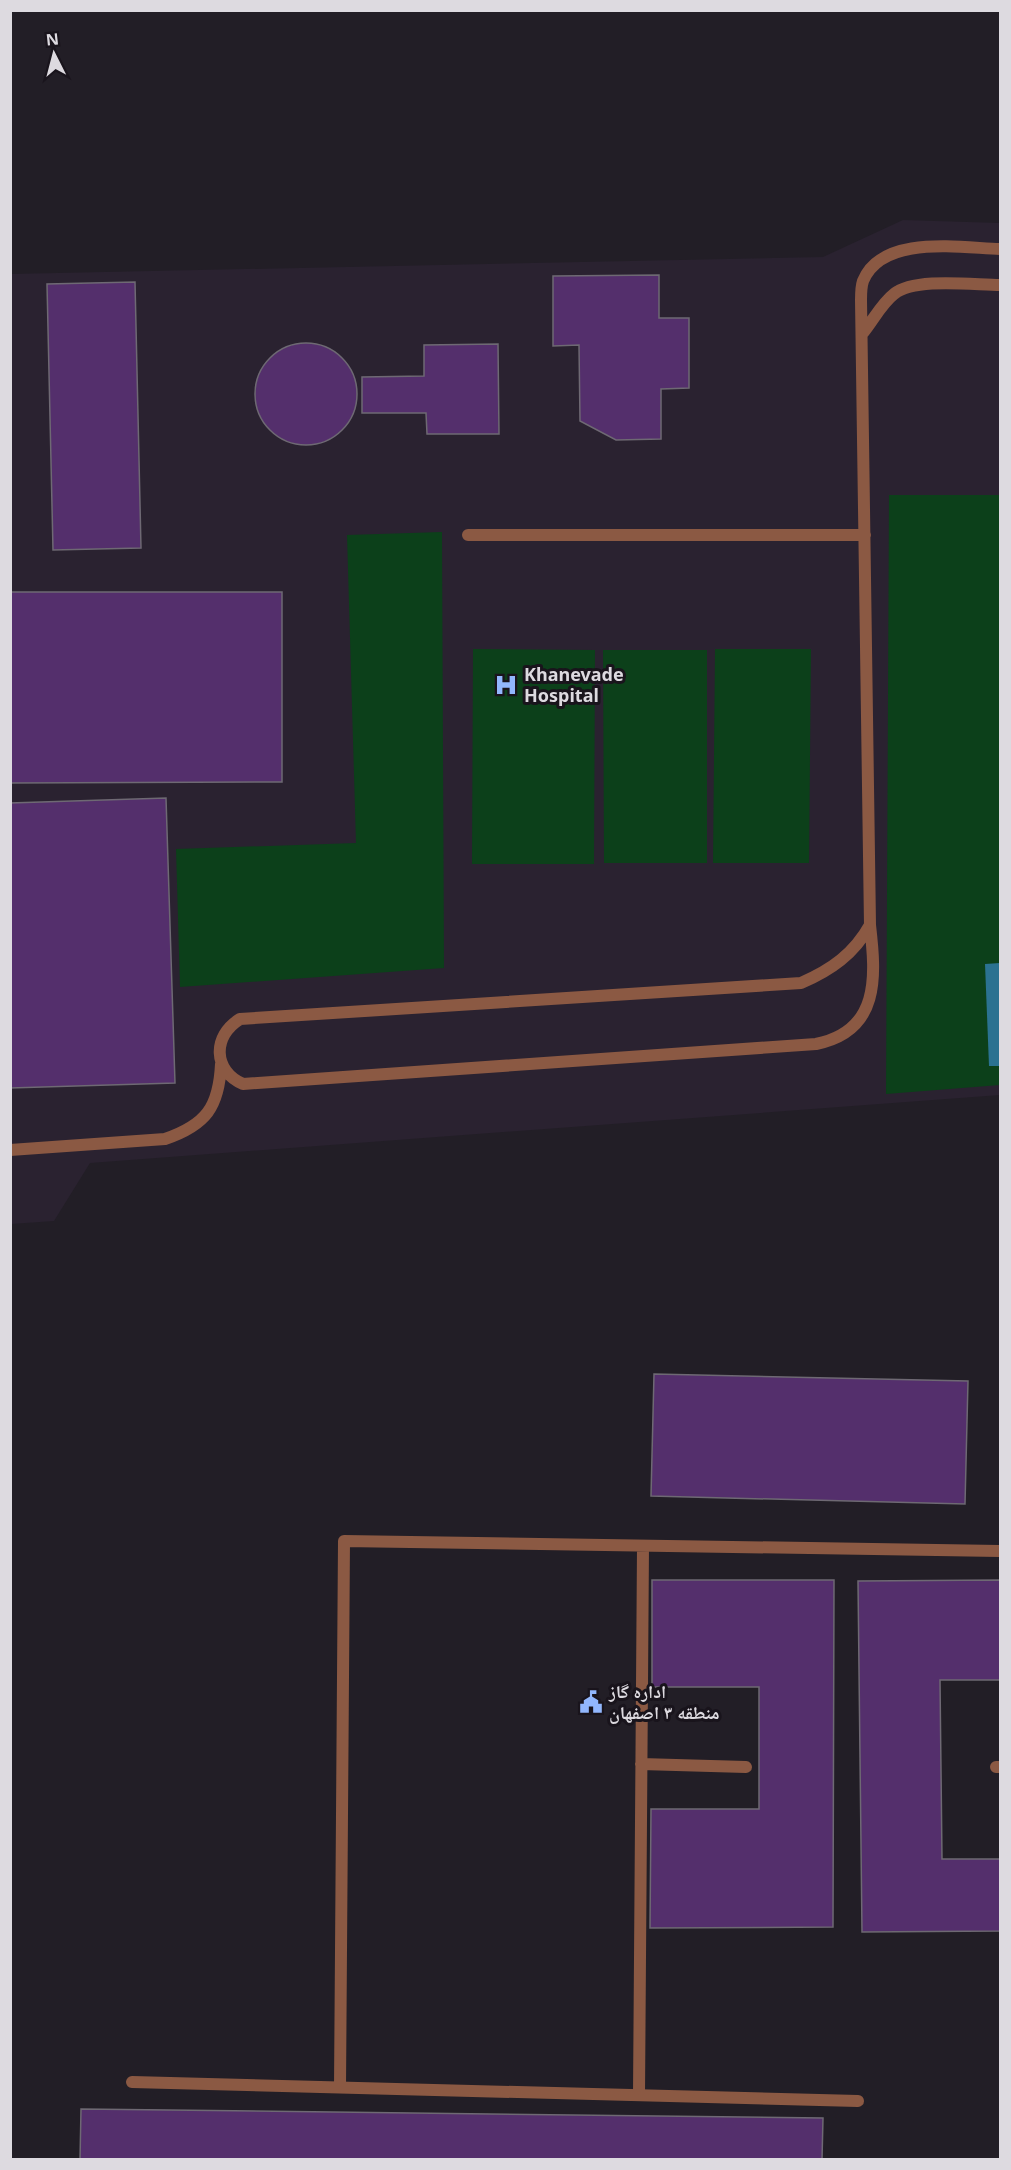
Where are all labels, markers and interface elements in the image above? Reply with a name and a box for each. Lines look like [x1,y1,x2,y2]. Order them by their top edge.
north arrow [24,24,84,84]
text: N [45,27,60,51]
place label: Khanevade Hospital [524,662,624,707]
hospital icon: Khanevade Hospital [493,672,519,698]
place label: اداره گاز منطقه ۳ اصفهان [608,1679,720,1724]
public building icon: اداره گاز منطقه ۳ اصفهان [578,1689,604,1715]

